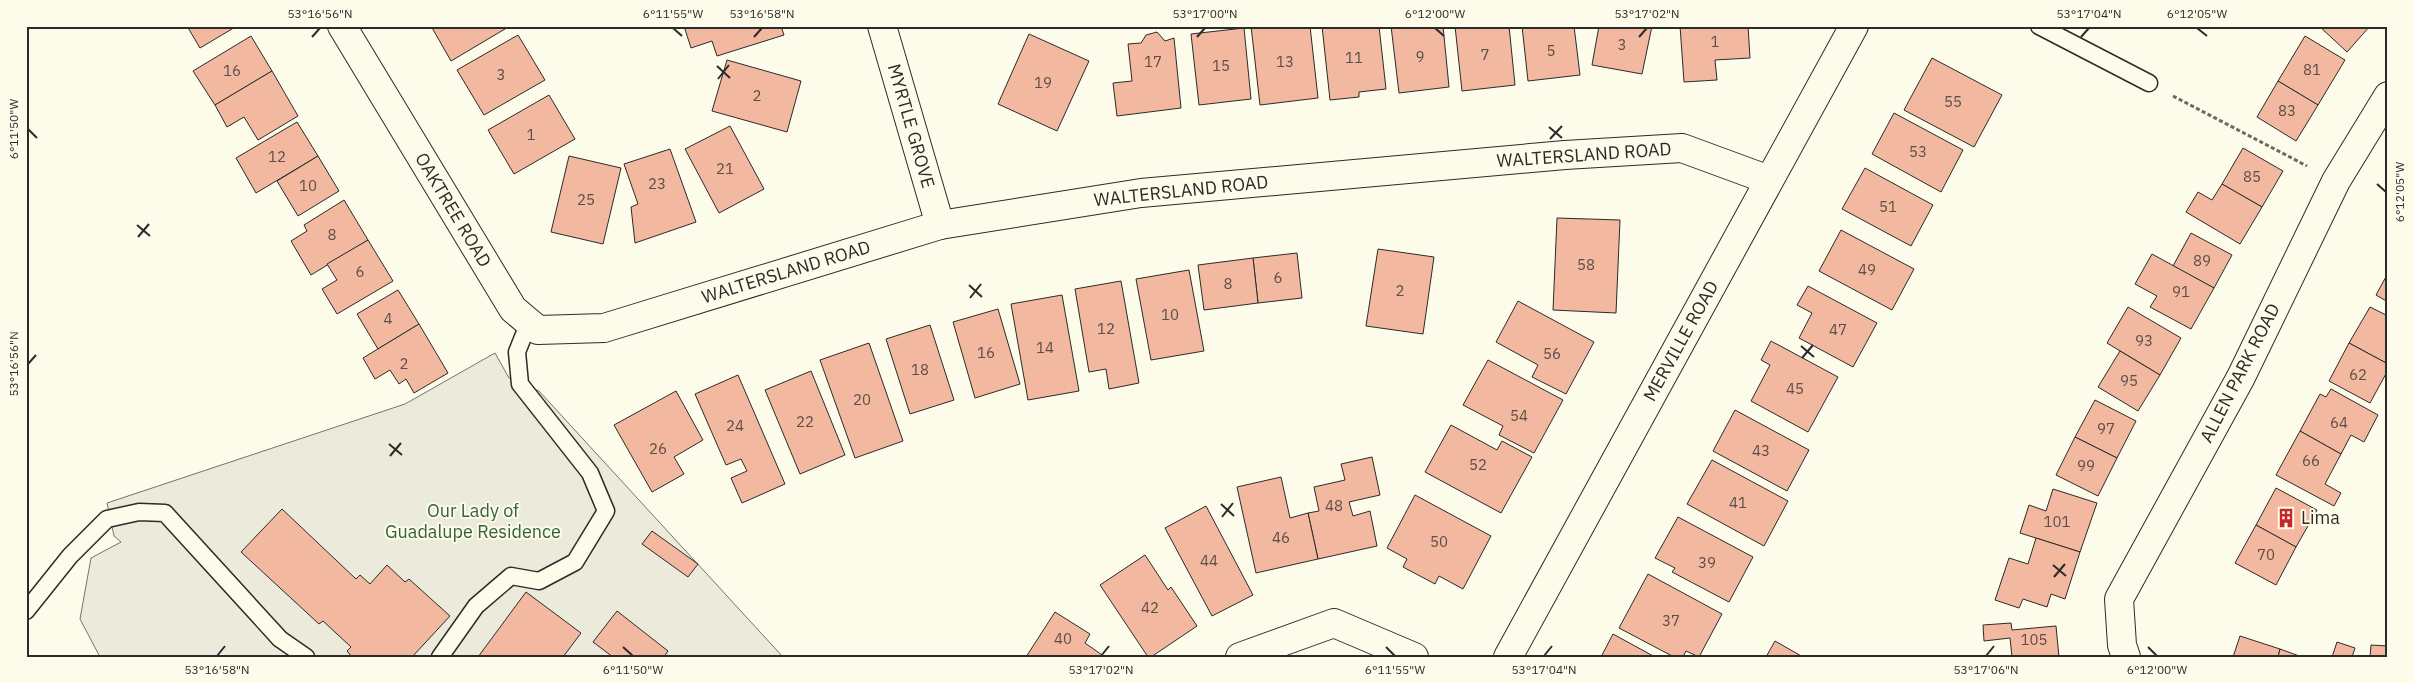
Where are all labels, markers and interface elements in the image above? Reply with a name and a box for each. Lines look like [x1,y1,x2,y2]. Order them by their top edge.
text: 53°16'56"N [287,6,353,21]
text: 6°11'55"W [643,6,704,21]
text: 53°16'58"N [729,6,795,21]
text: 53°17'00"N [1172,6,1238,21]
text: 6°12'00"W [1405,6,1466,21]
text: 53°17'02"N [1614,6,1680,21]
text: 53°17'04"N [2056,6,2122,21]
text: 6°12'05"W [2167,6,2228,21]
house number: 1 [1710,32,1720,51]
house number: 3 [1617,35,1627,54]
house number: 5 [1546,41,1556,60]
house number: 7 [1480,45,1490,64]
house number: 9 [1415,47,1425,66]
house number: 11 [1345,48,1363,67]
house number: 17 [1144,52,1162,71]
house number: 13 [1276,52,1294,71]
house number: 15 [1212,56,1230,75]
house number: 81 [2303,60,2321,79]
house number: 16 [223,61,241,80]
street label: MYRTLE GROVE [883,61,940,191]
house number: 3 [496,65,506,84]
house number: 19 [1034,73,1052,92]
house number: 2 [752,86,762,105]
house number: 55 [1944,92,1962,111]
text: 6°11'50"W [6,98,21,159]
house number: 83 [2278,101,2296,120]
house number: 1 [526,125,536,144]
street label: WALTERSLAND ROAD [1496,137,1672,172]
house number: 53 [1909,142,1927,161]
house number: 12 [268,147,286,166]
street label: OAKTREE ROAD [410,148,497,271]
house number: 21 [716,159,734,178]
text: 6°12'05"W [2392,161,2407,222]
house number: 85 [2243,167,2261,186]
street label: WALTERSLAND ROAD [1093,170,1269,211]
house number: 23 [648,174,666,193]
house number: 10 [299,176,317,195]
house number: 25 [577,190,595,209]
house number: 51 [1879,197,1897,216]
house number: 8 [327,225,337,244]
street label: WALTERSLAND ROAD [699,235,873,308]
house number: 89 [2193,251,2211,270]
house number: 58 [1577,255,1595,274]
house number: 49 [1858,260,1876,279]
house number: 6 [355,262,365,281]
house number: 6 [1273,268,1283,287]
house number: 8 [1223,274,1233,293]
street label: MERVILLE ROAD [1638,276,1723,405]
house number: 2 [1395,281,1405,300]
house number: 91 [2172,282,2190,301]
street label: ALLEN PARK ROAD [2195,299,2285,446]
house number: 10 [1161,305,1179,324]
house number: 4 [383,309,393,328]
house number: 12 [1097,319,1115,338]
house number: 47 [1829,320,1847,339]
text: 53°16'56"N [6,331,21,397]
house number: 93 [2135,331,2153,350]
house number: 14 [1036,338,1054,357]
house number: 16 [977,343,995,362]
house number: 56 [1543,344,1561,363]
house number: 2 [399,354,409,373]
house number: 18 [911,360,929,379]
house number: 62 [2349,365,2367,384]
house number: 95 [2120,371,2138,390]
house number: 45 [1786,379,1804,398]
house number: 20 [853,390,871,409]
house number: 54 [1510,406,1528,425]
house number: 22 [796,412,814,431]
house number: 64 [2330,413,2348,432]
house number: 24 [726,416,744,435]
house number: 97 [2097,419,2115,438]
house number: 26 [649,439,667,458]
house number: 43 [1752,441,1770,460]
house number: 66 [2302,451,2320,470]
house number: 52 [1469,455,1487,474]
house number: 99 [2077,456,2095,475]
house number: 41 [1729,493,1747,512]
house number: 48 [1325,496,1343,515]
park label: Our Lady of Guadalupe Residence [385,499,561,543]
place label: Lima [2301,506,2340,529]
building icon: Lima [2275,507,2297,529]
house number: 101 [2043,512,2071,531]
house number: 46 [1272,528,1290,547]
house number: 50 [1430,532,1448,551]
house number: 70 [2257,545,2275,564]
house number: 44 [1200,551,1218,570]
house number: 39 [1698,553,1716,572]
house number: 42 [1141,598,1159,617]
house number: 37 [1662,611,1680,630]
house number: 40 [1054,629,1072,648]
house number: 105 [2020,630,2048,649]
text: 53°16'58"N [184,662,250,677]
text: 6°11'50"W [603,662,664,677]
text: 53°17'02"N [1068,662,1134,677]
text: 6°11'55"W [1365,662,1426,677]
text: 53°17'04"N [1511,662,1577,677]
text: 53°17'06"N [1953,662,2019,677]
text: 6°12'00"W [2127,662,2188,677]

